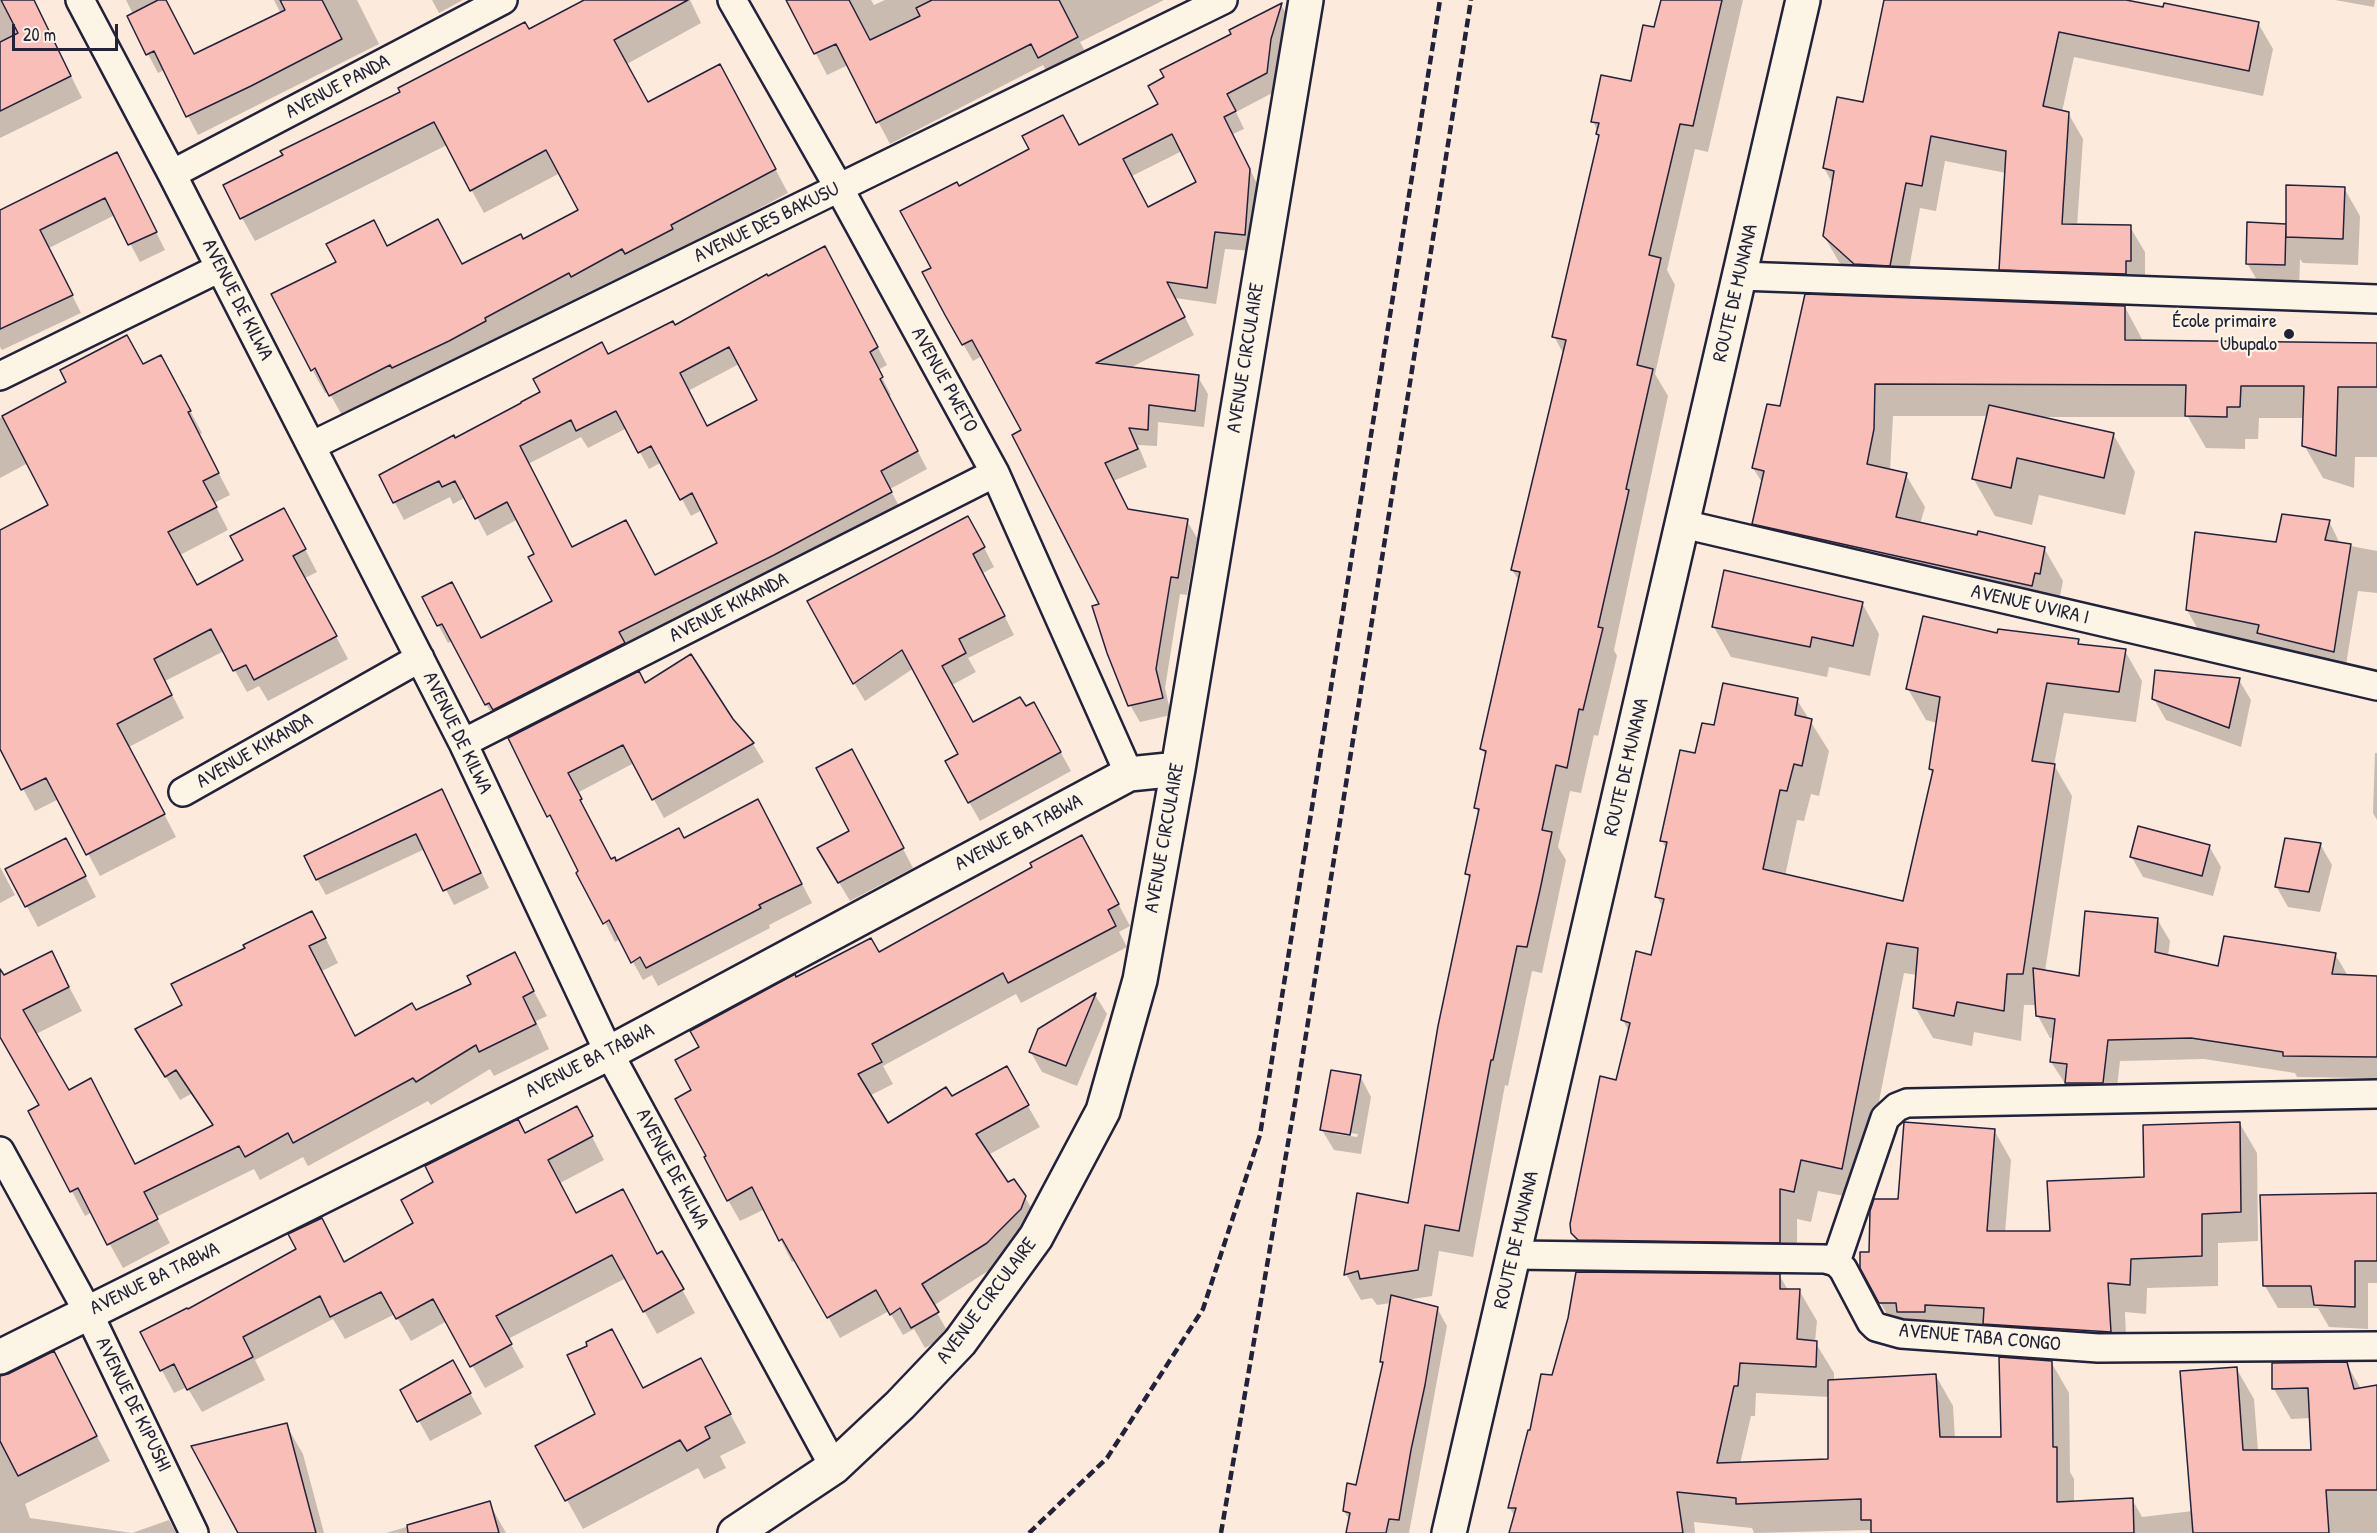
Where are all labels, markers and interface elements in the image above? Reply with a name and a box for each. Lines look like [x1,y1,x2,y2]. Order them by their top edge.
scale bar [15,12,122,50]
text: 20 m [23,22,56,47]
street label: AVENUE PANDA [282,50,394,124]
street label: AVENUE DES BAKUSU [690,177,844,269]
street label: ROUTE DE MUNANA [1708,222,1764,364]
street label: AVENUE DE KILWA [196,236,278,364]
street label: AVENUE CIRCULAIRE [1222,281,1270,435]
place label: École primaire Ubupalo [2172,310,2277,357]
street label: AVENUE PWETO [905,323,983,437]
marker: École primaire Ubupalo [2282,327,2296,341]
street label: AVENUE KIKANDA [666,568,792,648]
street label: AVENUE UVIRA I [1969,580,2091,630]
street label: AVENUE DE KILWA [417,668,497,798]
street label: ROUTE DE MUNANA [1599,696,1655,838]
street label: AVENUE KIKANDA [193,708,317,794]
street label: AVENUE CIRCULAIRE [1140,761,1190,915]
street label: AVENUE BA TABWA [951,789,1087,877]
street label: AVENUE BA TABWA [522,1018,658,1104]
street label: AVENUE DE KILWA [630,1105,714,1233]
street label: ROUTE DE MUNANA [1489,1169,1545,1311]
street label: AVENUE CIRCULAIRE [932,1233,1042,1369]
street label: AVENUE BA TABWA [86,1237,224,1321]
street label: AVENUE TABA CONGO [1898,1319,2062,1357]
street label: AVENUE DE KIPUSHI [90,1334,176,1476]

